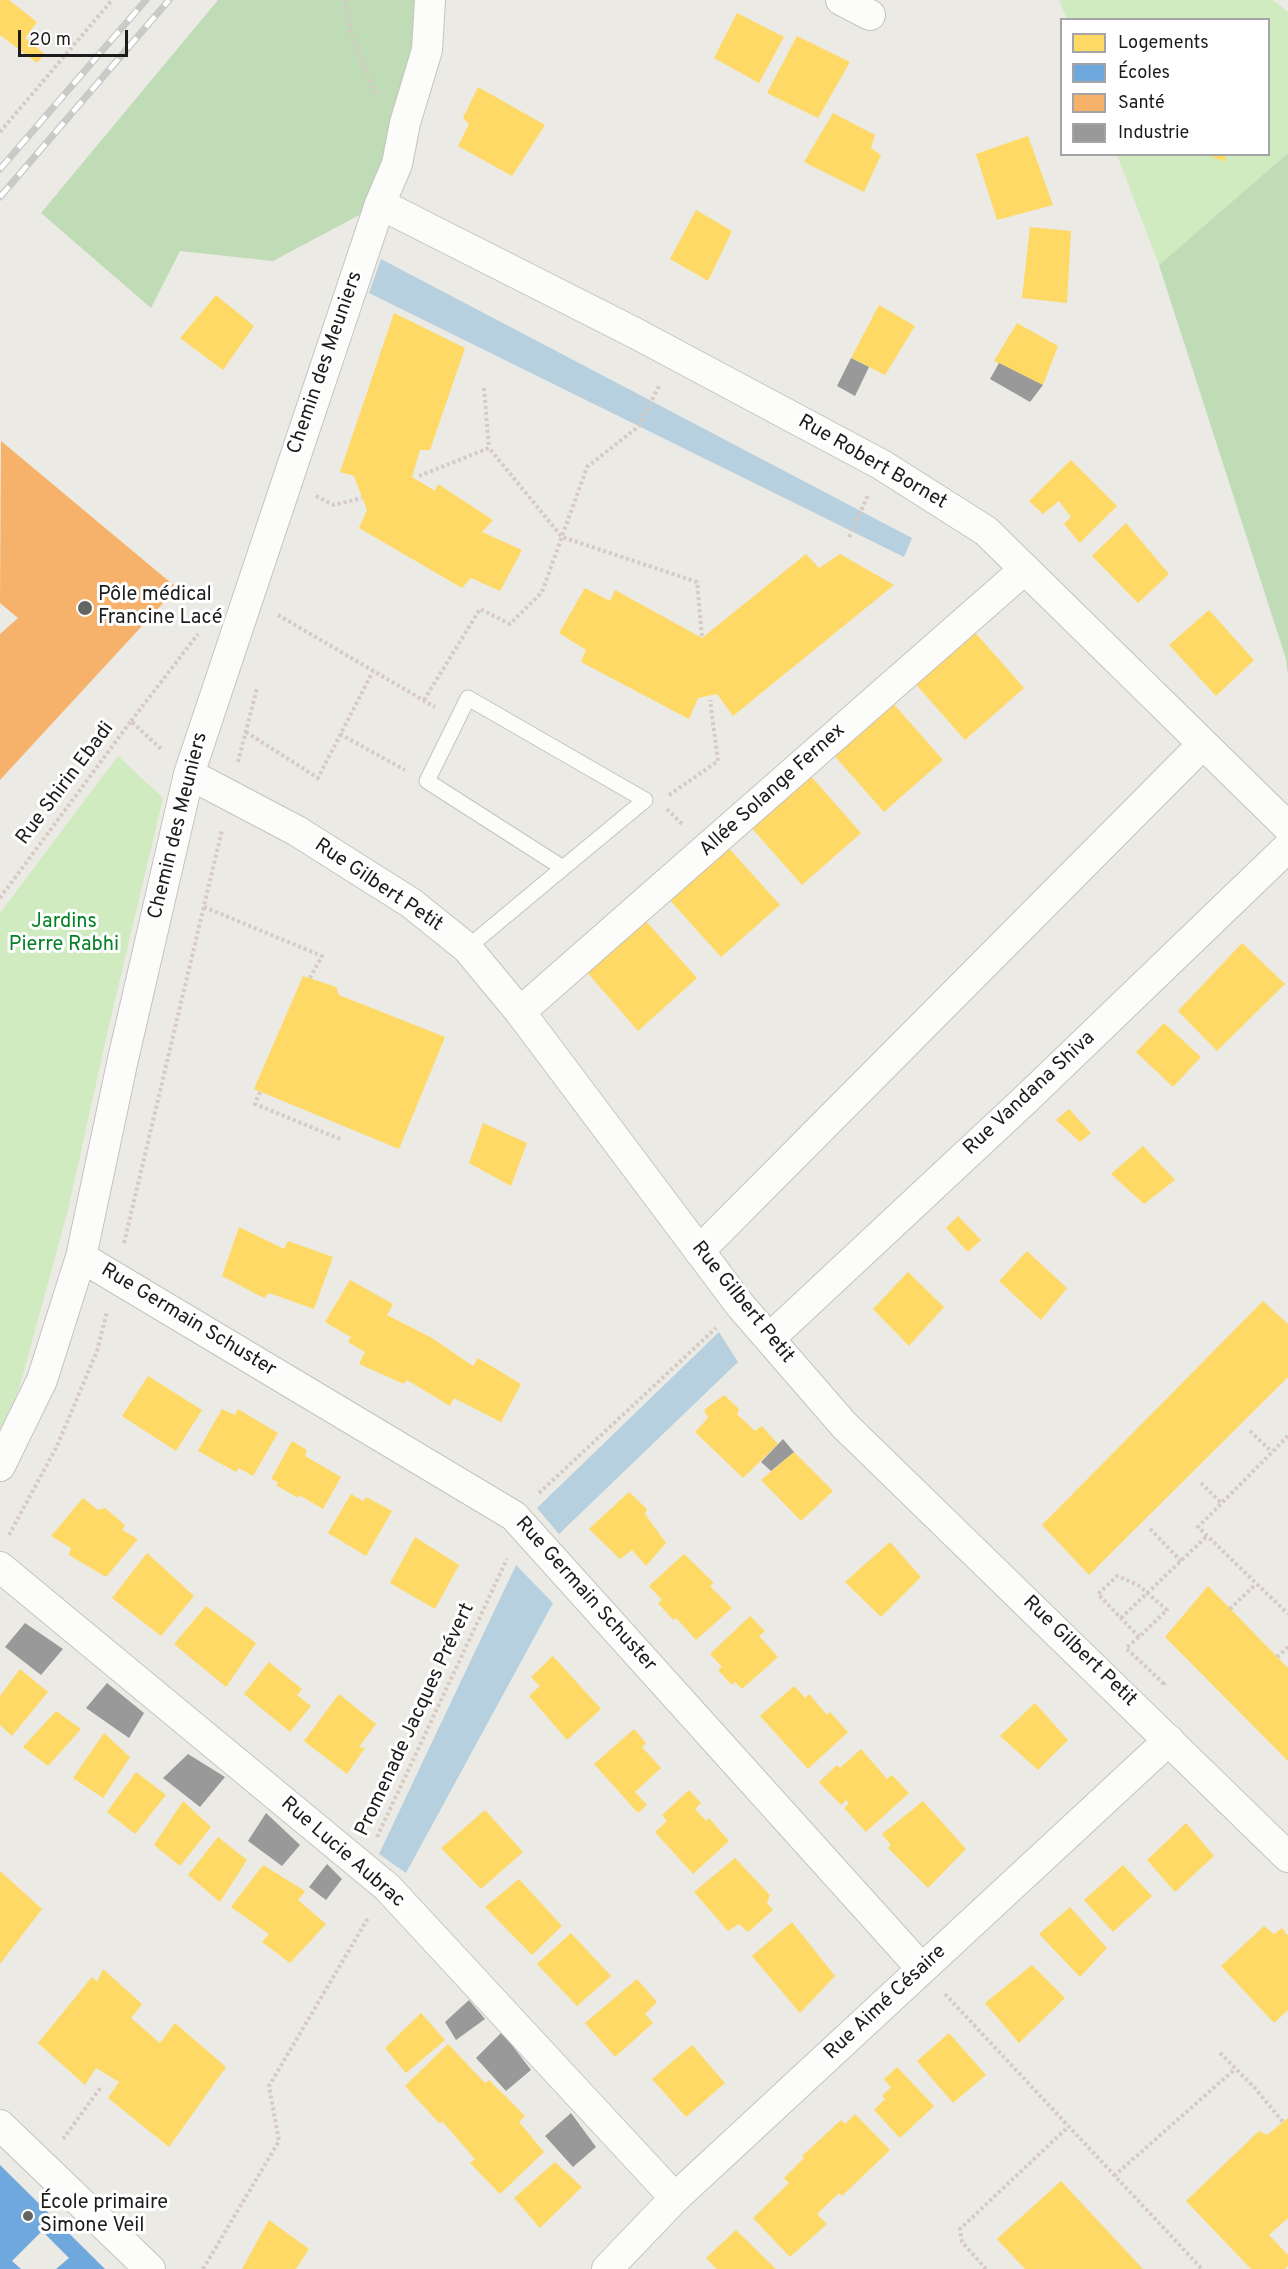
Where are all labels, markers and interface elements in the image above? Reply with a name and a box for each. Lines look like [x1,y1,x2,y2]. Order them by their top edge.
scale bar [21,18,130,56]
legend [1060,18,1270,156]
text: 20 m [29,29,71,52]
text: Logements [1118,32,1209,55]
text: Écoles [1118,62,1170,85]
text: Santé [1118,92,1165,115]
text: Industrie [1118,122,1189,145]
street label: Chemin des Meuniers [283,268,369,458]
street label: Rue Robert Bornet [793,411,951,515]
place label: Pôle médical Francine Lacé [98,584,222,631]
marker: Pôle médical Francine Lacé [76,599,94,617]
street label: Rue Shirin Ebadi [12,718,120,850]
street label: Allée Solange Fernex [695,719,851,863]
street label: Chemin des Meuniers [144,730,214,922]
street label: Rue Gilbert Petit [309,834,447,938]
park label: Jardins Pierre Rabhi [9,911,119,958]
street label: Rue Vandana Shiva [959,1027,1101,1161]
street label: Rue Gilbert Petit [686,1237,798,1369]
street label: Rue Germain Schuster [96,1259,280,1383]
street label: Rue Germain Schuster [509,1513,661,1677]
street label: Rue Gilbert Petit [1017,1591,1141,1713]
street label: Promenade Jacques Prévert [351,1600,481,1840]
street label: Rue Lucie Aubrac [275,1793,409,1913]
street label: Rue Aimé Césaire [820,1940,952,2066]
place label: École primaire Simone Veil [40,2192,168,2239]
marker: École primaire Simone Veil [21,2209,35,2223]

